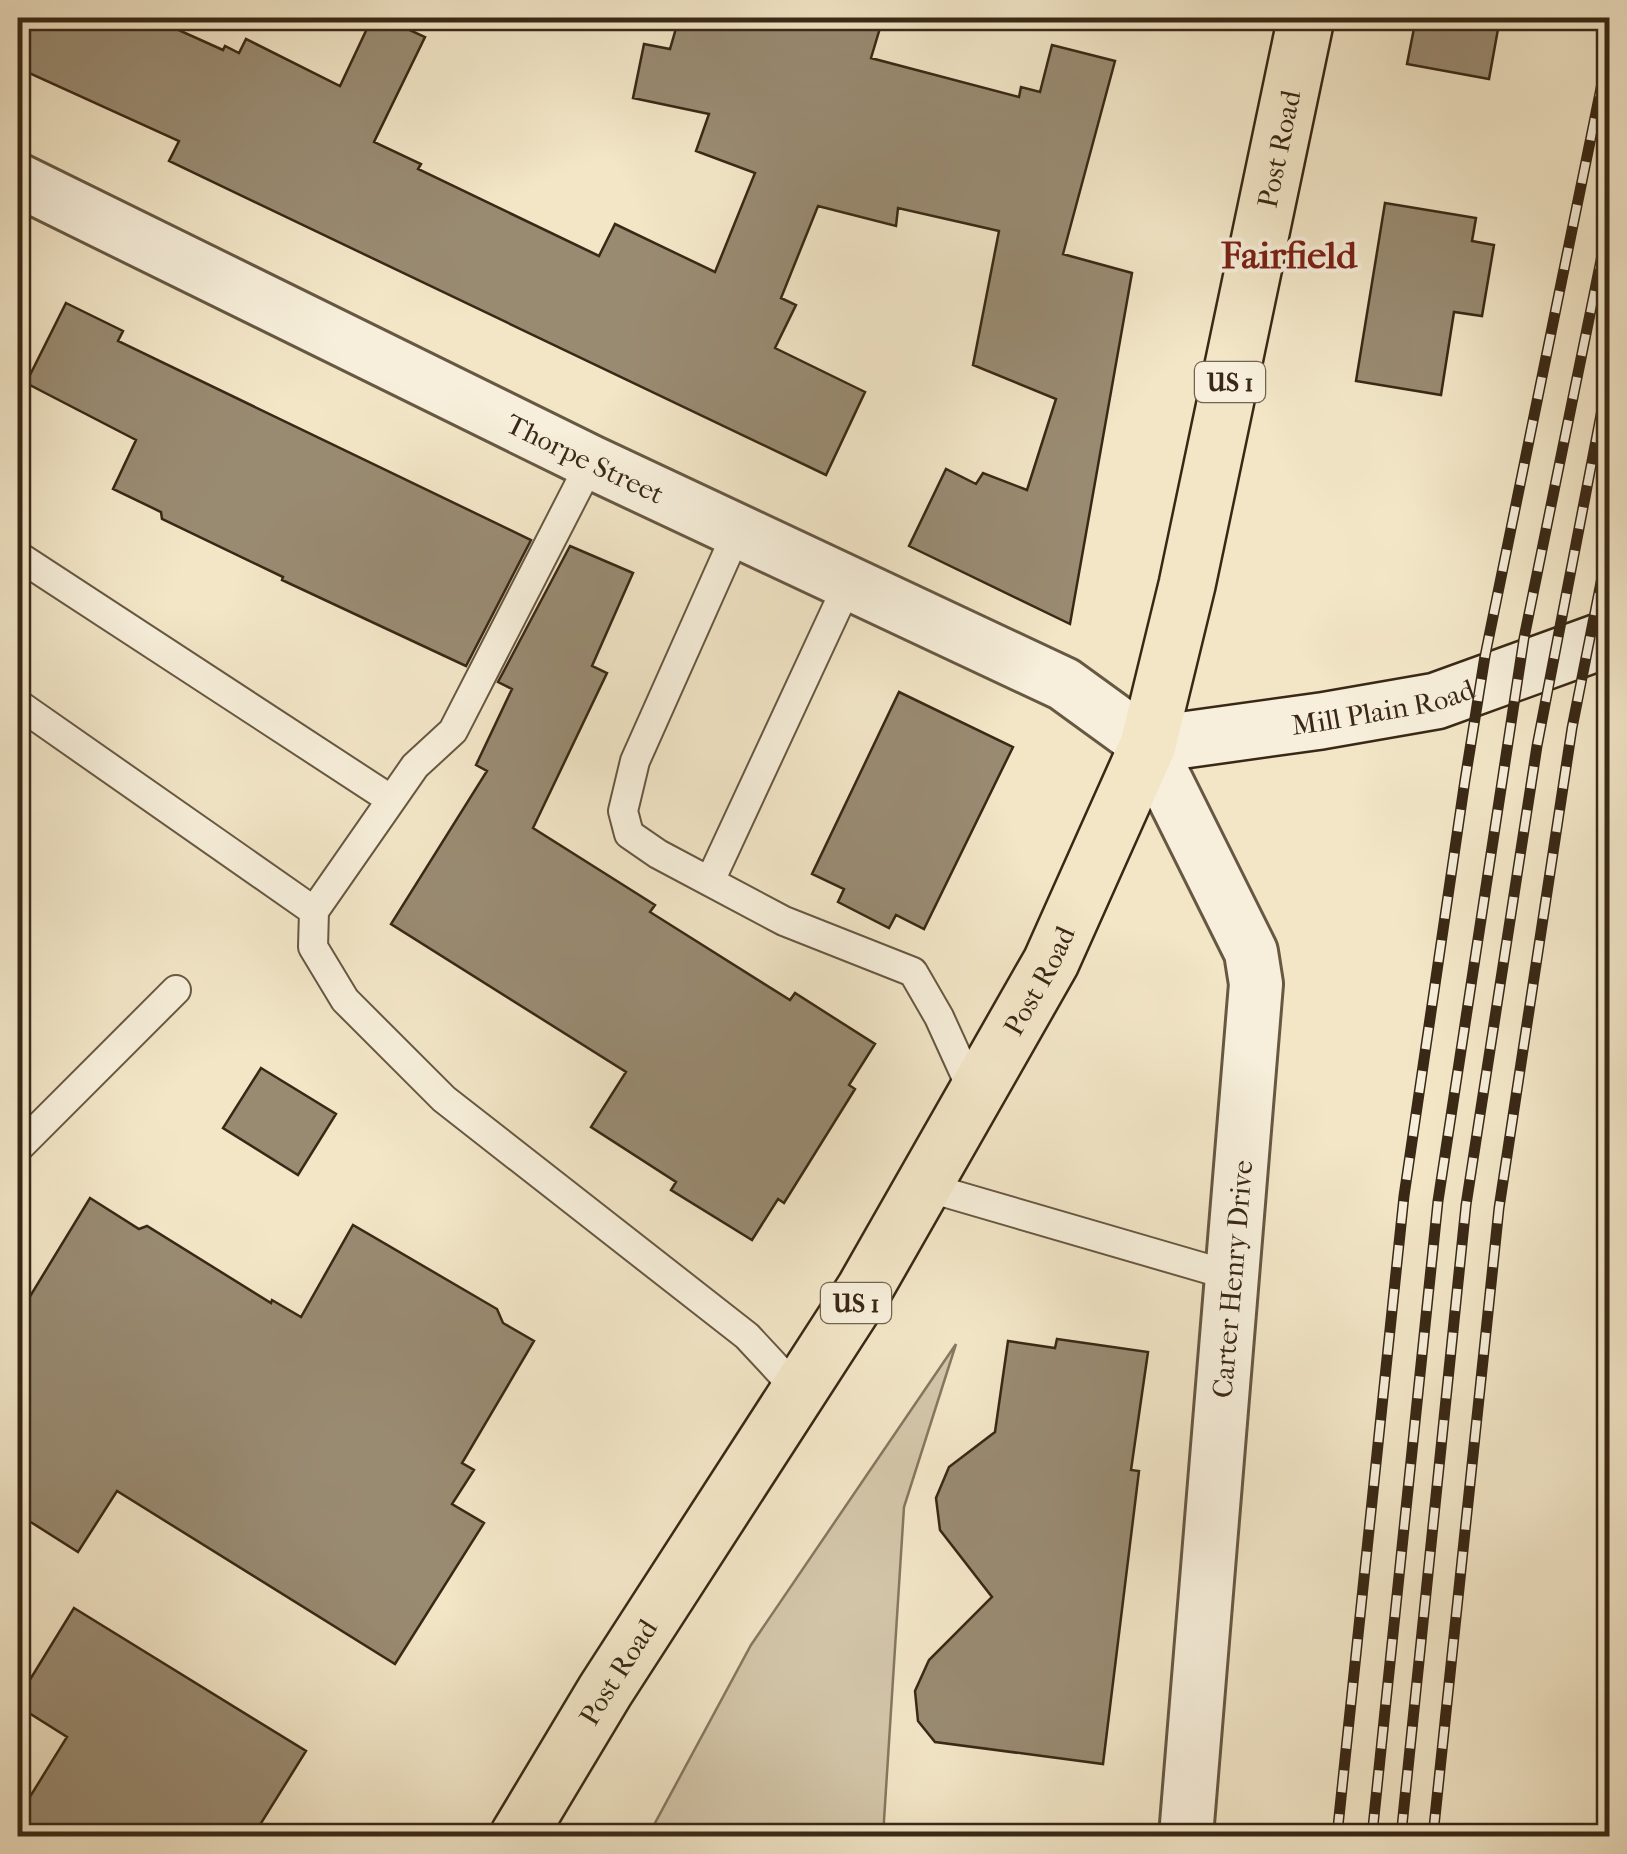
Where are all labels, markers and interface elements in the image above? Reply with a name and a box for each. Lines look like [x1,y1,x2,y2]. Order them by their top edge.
street label: Post Road [1251,87,1308,211]
district label: Fairfield [1221,233,1358,278]
road number: US 1 [1195,362,1265,402]
street label: Thorpe Street [501,407,669,511]
street label: Mill Plain Road [1289,672,1480,742]
street label: Post Road [997,920,1082,1041]
street label: Carter Henry Drive [1206,1159,1259,1399]
road number: US 1 [821,1283,891,1323]
street label: Post Road [572,1612,664,1731]

